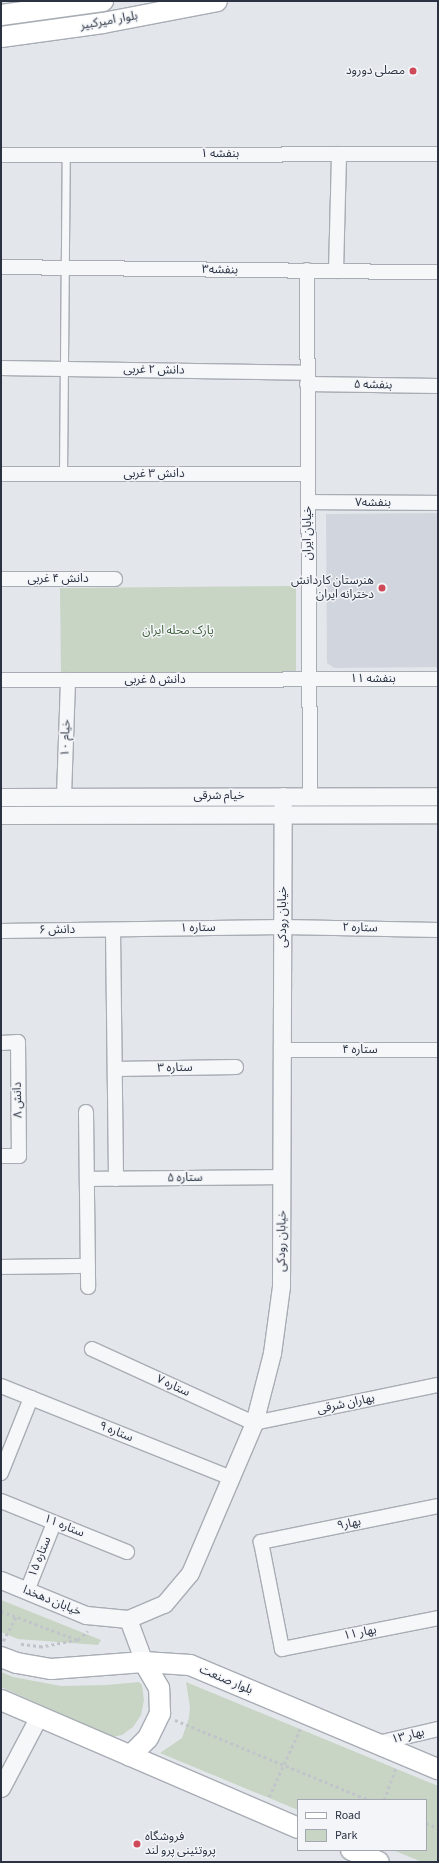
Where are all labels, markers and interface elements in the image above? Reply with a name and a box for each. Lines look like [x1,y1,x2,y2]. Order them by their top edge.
street label: بلوار امیرکبیر [79,9,139,33]
place label: مصلی دورود [346,64,405,78]
marker: مصلی دورود [408,66,418,76]
street label: بنفشه ۱ [201,147,239,161]
street label: بنفشه۳ [202,262,238,278]
street label: دانش ۲ غربی [123,362,185,378]
street label: بنفشه ۵ [354,377,392,393]
street label: دانش ۳ غربی [123,467,185,481]
street label: بنفشه۷ [355,496,391,510]
street label: خیابان ایران [301,506,315,560]
street label: دانش ۴ غربی [27,572,89,586]
place label: هنرستان کاردانش دخترانه ایران [291,574,374,602]
marker: هنرستان کاردانش دخترانه ایران [377,583,387,593]
park label: پارک محله ایران [142,624,214,638]
street label: بنفشه ۱۱ [350,672,396,686]
street label: دانش ۵ غربی [124,673,186,687]
street label: خیام ۱۰ [58,719,74,757]
street label: خیام شرقی [193,789,245,803]
street label: خیابان رودکی [276,886,290,948]
street label: ستاره ۱ [180,920,216,936]
street label: ستاره ۲ [342,920,378,936]
street label: دانش ۶ [39,922,75,938]
street label: ستاره ۴ [342,1043,378,1057]
street label: ستاره ۳ [157,1060,193,1076]
street label: دانش ۸ [10,1082,26,1118]
street label: ستاره ۵ [167,1170,203,1186]
street label: خیابان رودکی [274,1210,290,1272]
street label: ستاره ۷ [154,1372,192,1400]
street label: بهاران شرقی [316,1391,376,1417]
street label: ستاره ۹ [97,1419,135,1445]
street label: ستاره ۱۱ [42,1511,86,1541]
street label: بهار۹ [336,1515,362,1533]
street label: ستاره ۱۵ [25,1535,55,1579]
street label: خیابان دهخدا [21,1583,83,1619]
street label: بهار ۱۱ [342,1623,378,1643]
street label: بلوار صنعت [197,1662,255,1698]
street label: بهار ۱۳ [390,1725,426,1747]
legend [297,1799,427,1851]
text: Road [335,1807,361,1824]
text: Park [335,1827,357,1844]
place label: فروشگاه پروتئینی پرو لند [145,1830,216,1858]
marker: فروشگاه پروتئینی پرو لند [132,1839,142,1849]

